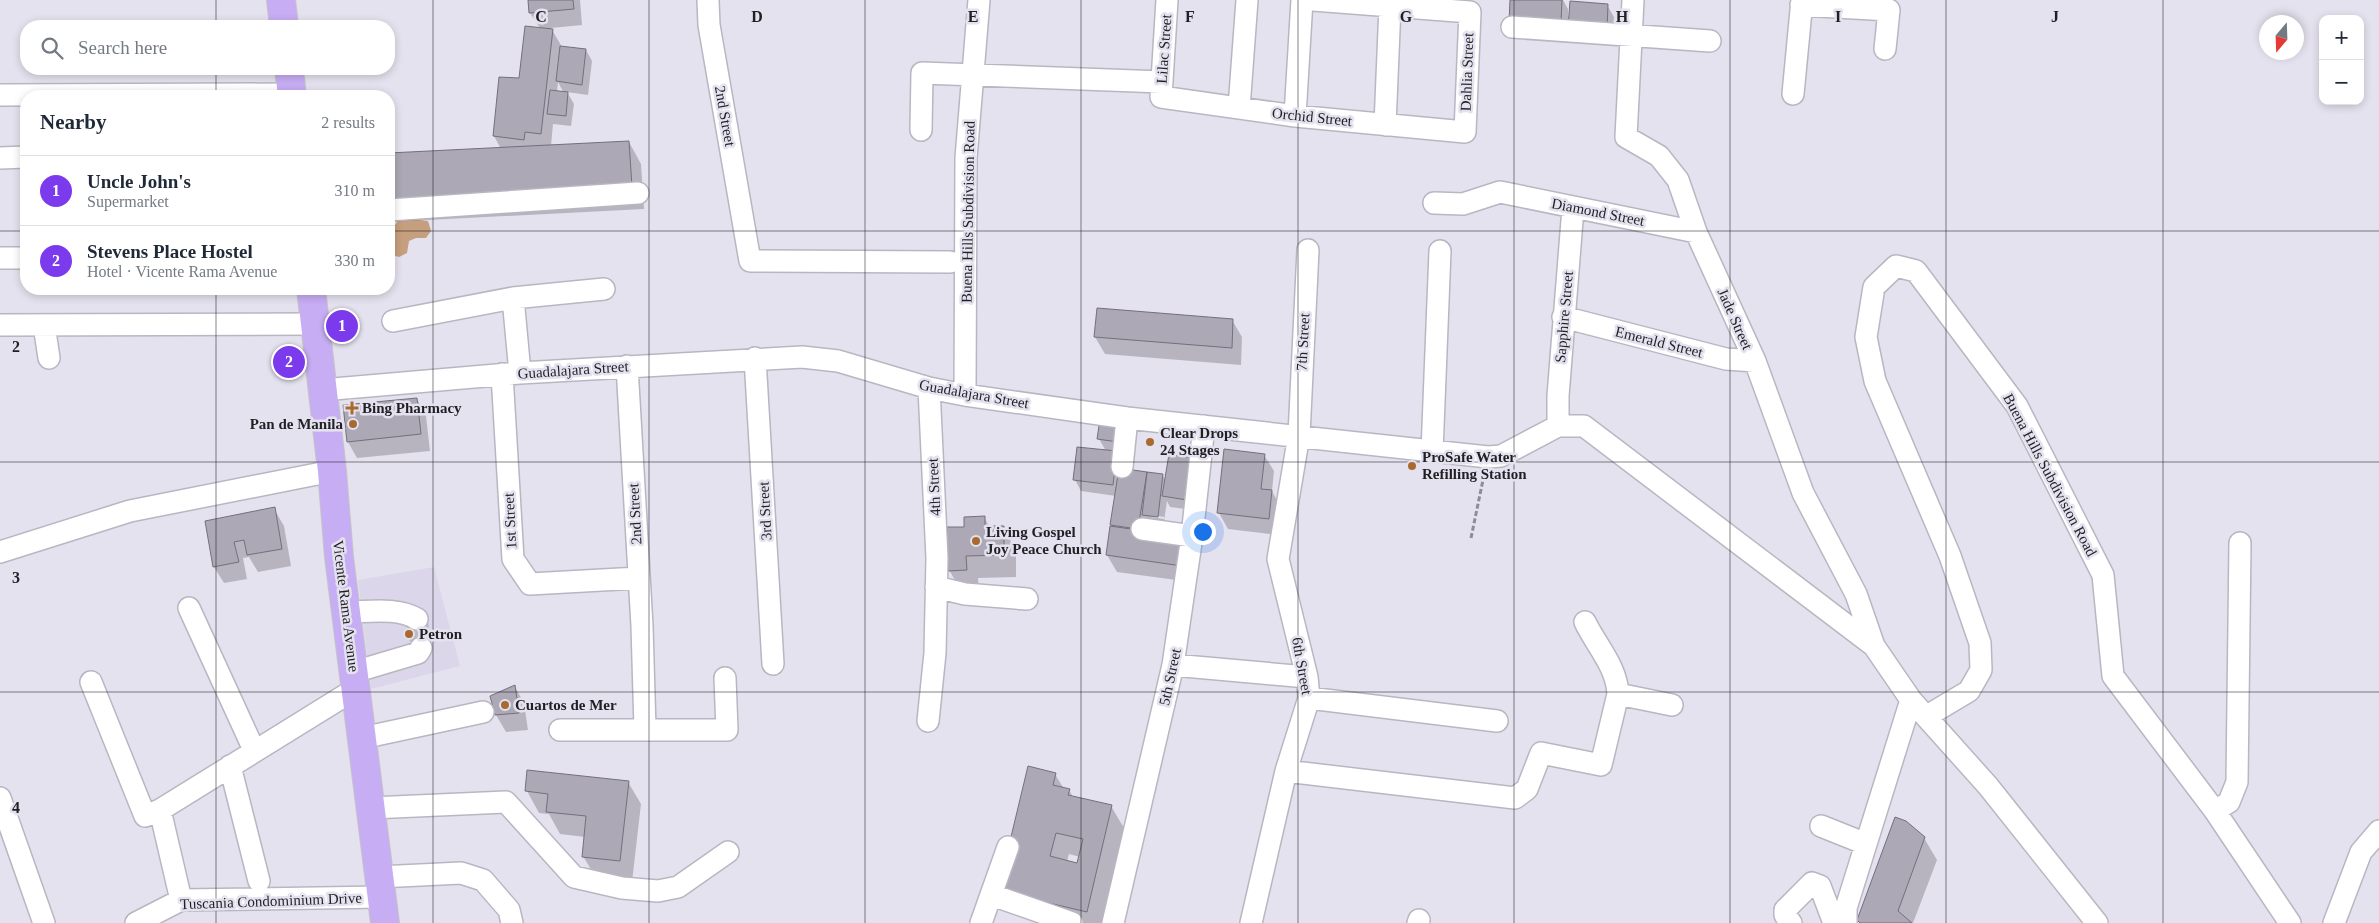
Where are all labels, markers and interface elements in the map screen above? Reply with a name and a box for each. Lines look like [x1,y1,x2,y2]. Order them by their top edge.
text: C [535,8,547,25]
text: D [751,8,763,25]
text: E [968,8,978,25]
text: F [1185,8,1195,25]
text: G [1400,8,1413,25]
text: H [1616,8,1629,25]
text: I [1835,8,1841,25]
text: J [2051,8,2059,25]
street label: Lilac Street [1154,13,1174,84]
north arrow [2259,15,2304,60]
map controls [2319,15,2364,105]
button: + [2319,15,2364,60]
search box [20,20,395,75]
street label: Dahlia Street [1458,32,1476,112]
icon: search [38,34,66,62]
text: Search here [78,37,167,58]
button: − [2319,60,2364,105]
street label: 2nd Street [712,84,738,148]
street label: Orchid Street [1271,105,1354,129]
text: Nearby [40,110,107,134]
text: 2 results [321,114,375,131]
street label: Buena Hills Subdivision Road [958,120,978,303]
text: Uncle John's [87,171,191,192]
text: 1 [52,182,60,199]
text: 310 m [335,182,375,199]
text: Supermarket [87,193,169,210]
street label: Diamond Street [1550,195,1647,229]
text: Stevens Place Hostel [87,241,253,262]
text: 2 [52,252,60,269]
text: 330 m [335,252,375,269]
text: Hotel · Vicente Rama Avenue [87,263,277,280]
street label: Sapphire Street [1552,270,1576,364]
street label: Jade Street [1714,286,1756,353]
pin: 1 [326,307,358,345]
street label: 7th Street [1293,312,1313,371]
street label: Emerald Street [1614,323,1705,361]
text: 2 [12,338,20,355]
pin: 2 [273,343,305,381]
street label: Guadalajara Street [517,358,630,382]
street label: Guadalajara Street [918,376,1031,412]
street label: Buena Hills Subdivision Road [2000,391,2100,560]
place label: Bing Pharmacy [362,400,462,416]
marker: Bing Pharmacy [346,402,358,414]
place label: Pan de Manila [250,416,343,432]
marker: Pan de Manila [347,418,359,430]
place label: Clear Drops 24 Stages [1160,425,1238,458]
marker: Clear Drops 24 Stages [1144,436,1156,448]
place label: ProSafe Water Refilling Station [1422,449,1527,482]
street label: 4th Street [924,457,944,516]
marker: ProSafe Water Refilling Station [1406,460,1418,472]
street label: 3rd Street [755,480,775,541]
street label: 2nd Street [625,482,645,545]
street label: 1st Street [500,492,519,550]
your location [1190,519,1216,545]
place label: Living Gospel Joy Peace Church [986,524,1102,557]
marker: Living Gospel Joy Peace Church [970,535,982,547]
street label: Vicente Rama Avenue [330,539,362,673]
text: 3 [12,569,20,586]
place label: Petron [419,626,463,642]
marker: Petron [403,628,415,640]
street label: 6th Street [1289,636,1315,697]
street label: 5th Street [1156,646,1184,707]
place label: Cuartos de Mer [515,697,617,713]
marker: Cuartos de Mer [499,699,511,711]
text: 4 [12,799,20,816]
street label: Tuscania Condominium Drive [180,890,363,912]

